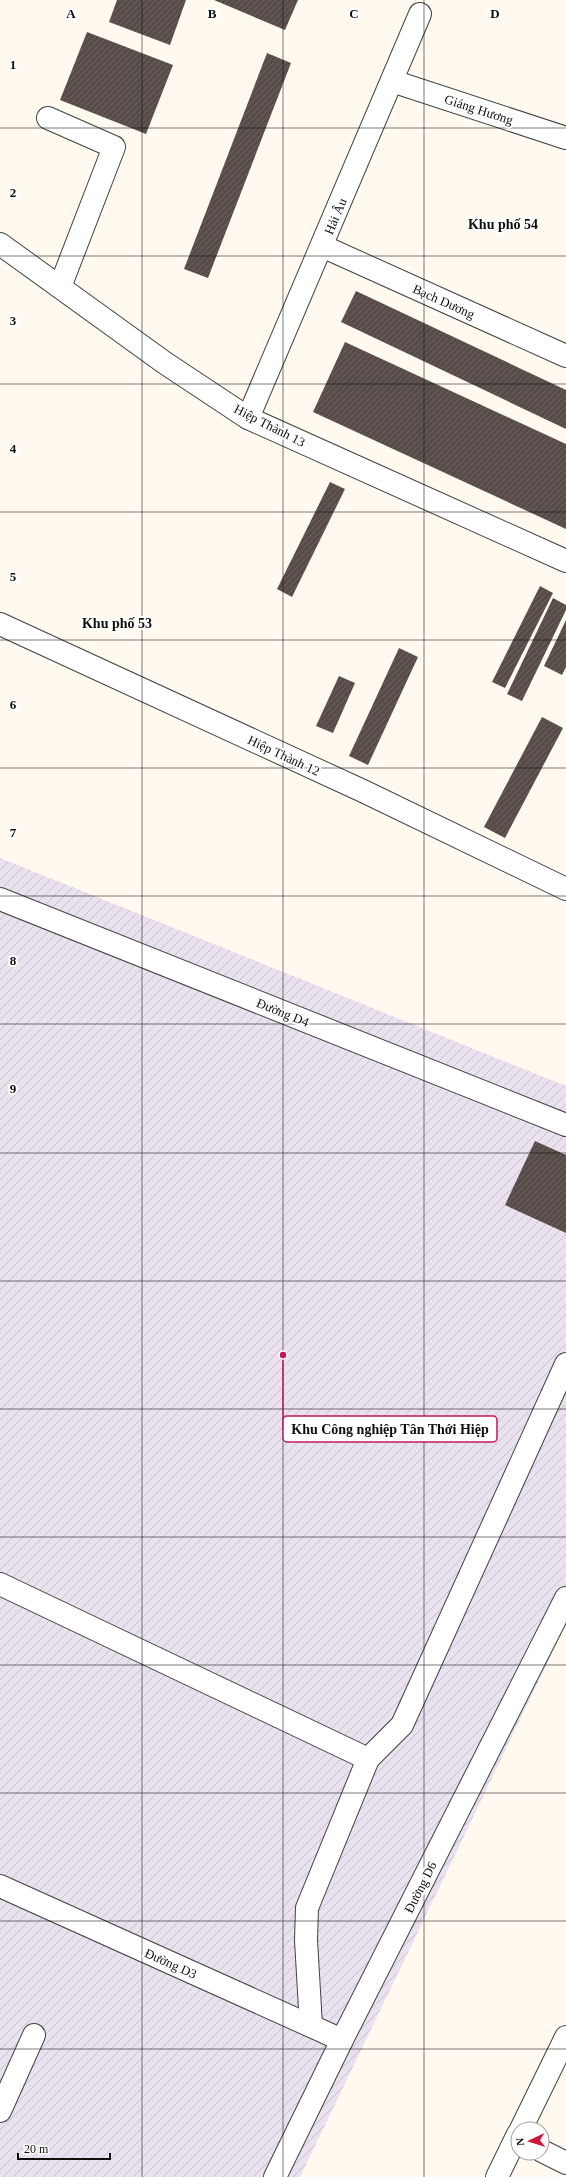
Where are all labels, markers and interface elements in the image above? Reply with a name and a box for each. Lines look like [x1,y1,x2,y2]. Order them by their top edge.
text: A [66,6,76,21]
text: B [208,6,217,21]
text: C [349,6,359,21]
text: D [490,6,500,21]
text: 1 [10,57,16,72]
street label: Giáng Hương [443,91,516,128]
text: 2 [10,185,16,200]
street label: Hải Âu [321,195,350,237]
district label: Khu phố 54 [468,217,538,232]
street label: Bạch Dương [410,281,478,322]
text: 3 [10,313,17,328]
street label: Hiệp Thành 13 [232,401,308,450]
text: 4 [10,441,17,456]
text: 5 [10,569,17,584]
district label: Khu phố 53 [82,616,152,631]
text: 6 [10,697,17,712]
street label: Hiệp Thành 12 [245,732,322,779]
text: 7 [10,825,17,840]
text: 8 [10,953,17,968]
street label: Đường D4 [254,995,312,1030]
text: 9 [10,1081,17,1096]
callout: Khu Công nghiệp Tân Thới Hiệp [283,1416,497,1442]
text: Khu Công nghiệp Tân Thới Hiệp [291,1422,489,1437]
street label: Đường D6 [401,1859,440,1915]
street label: Đường D3 [142,1945,199,1982]
north arrow [510,2121,550,2161]
scale bar [18,2135,110,2161]
text: N [514,2137,526,2146]
text: 20 m [24,2142,49,2156]

